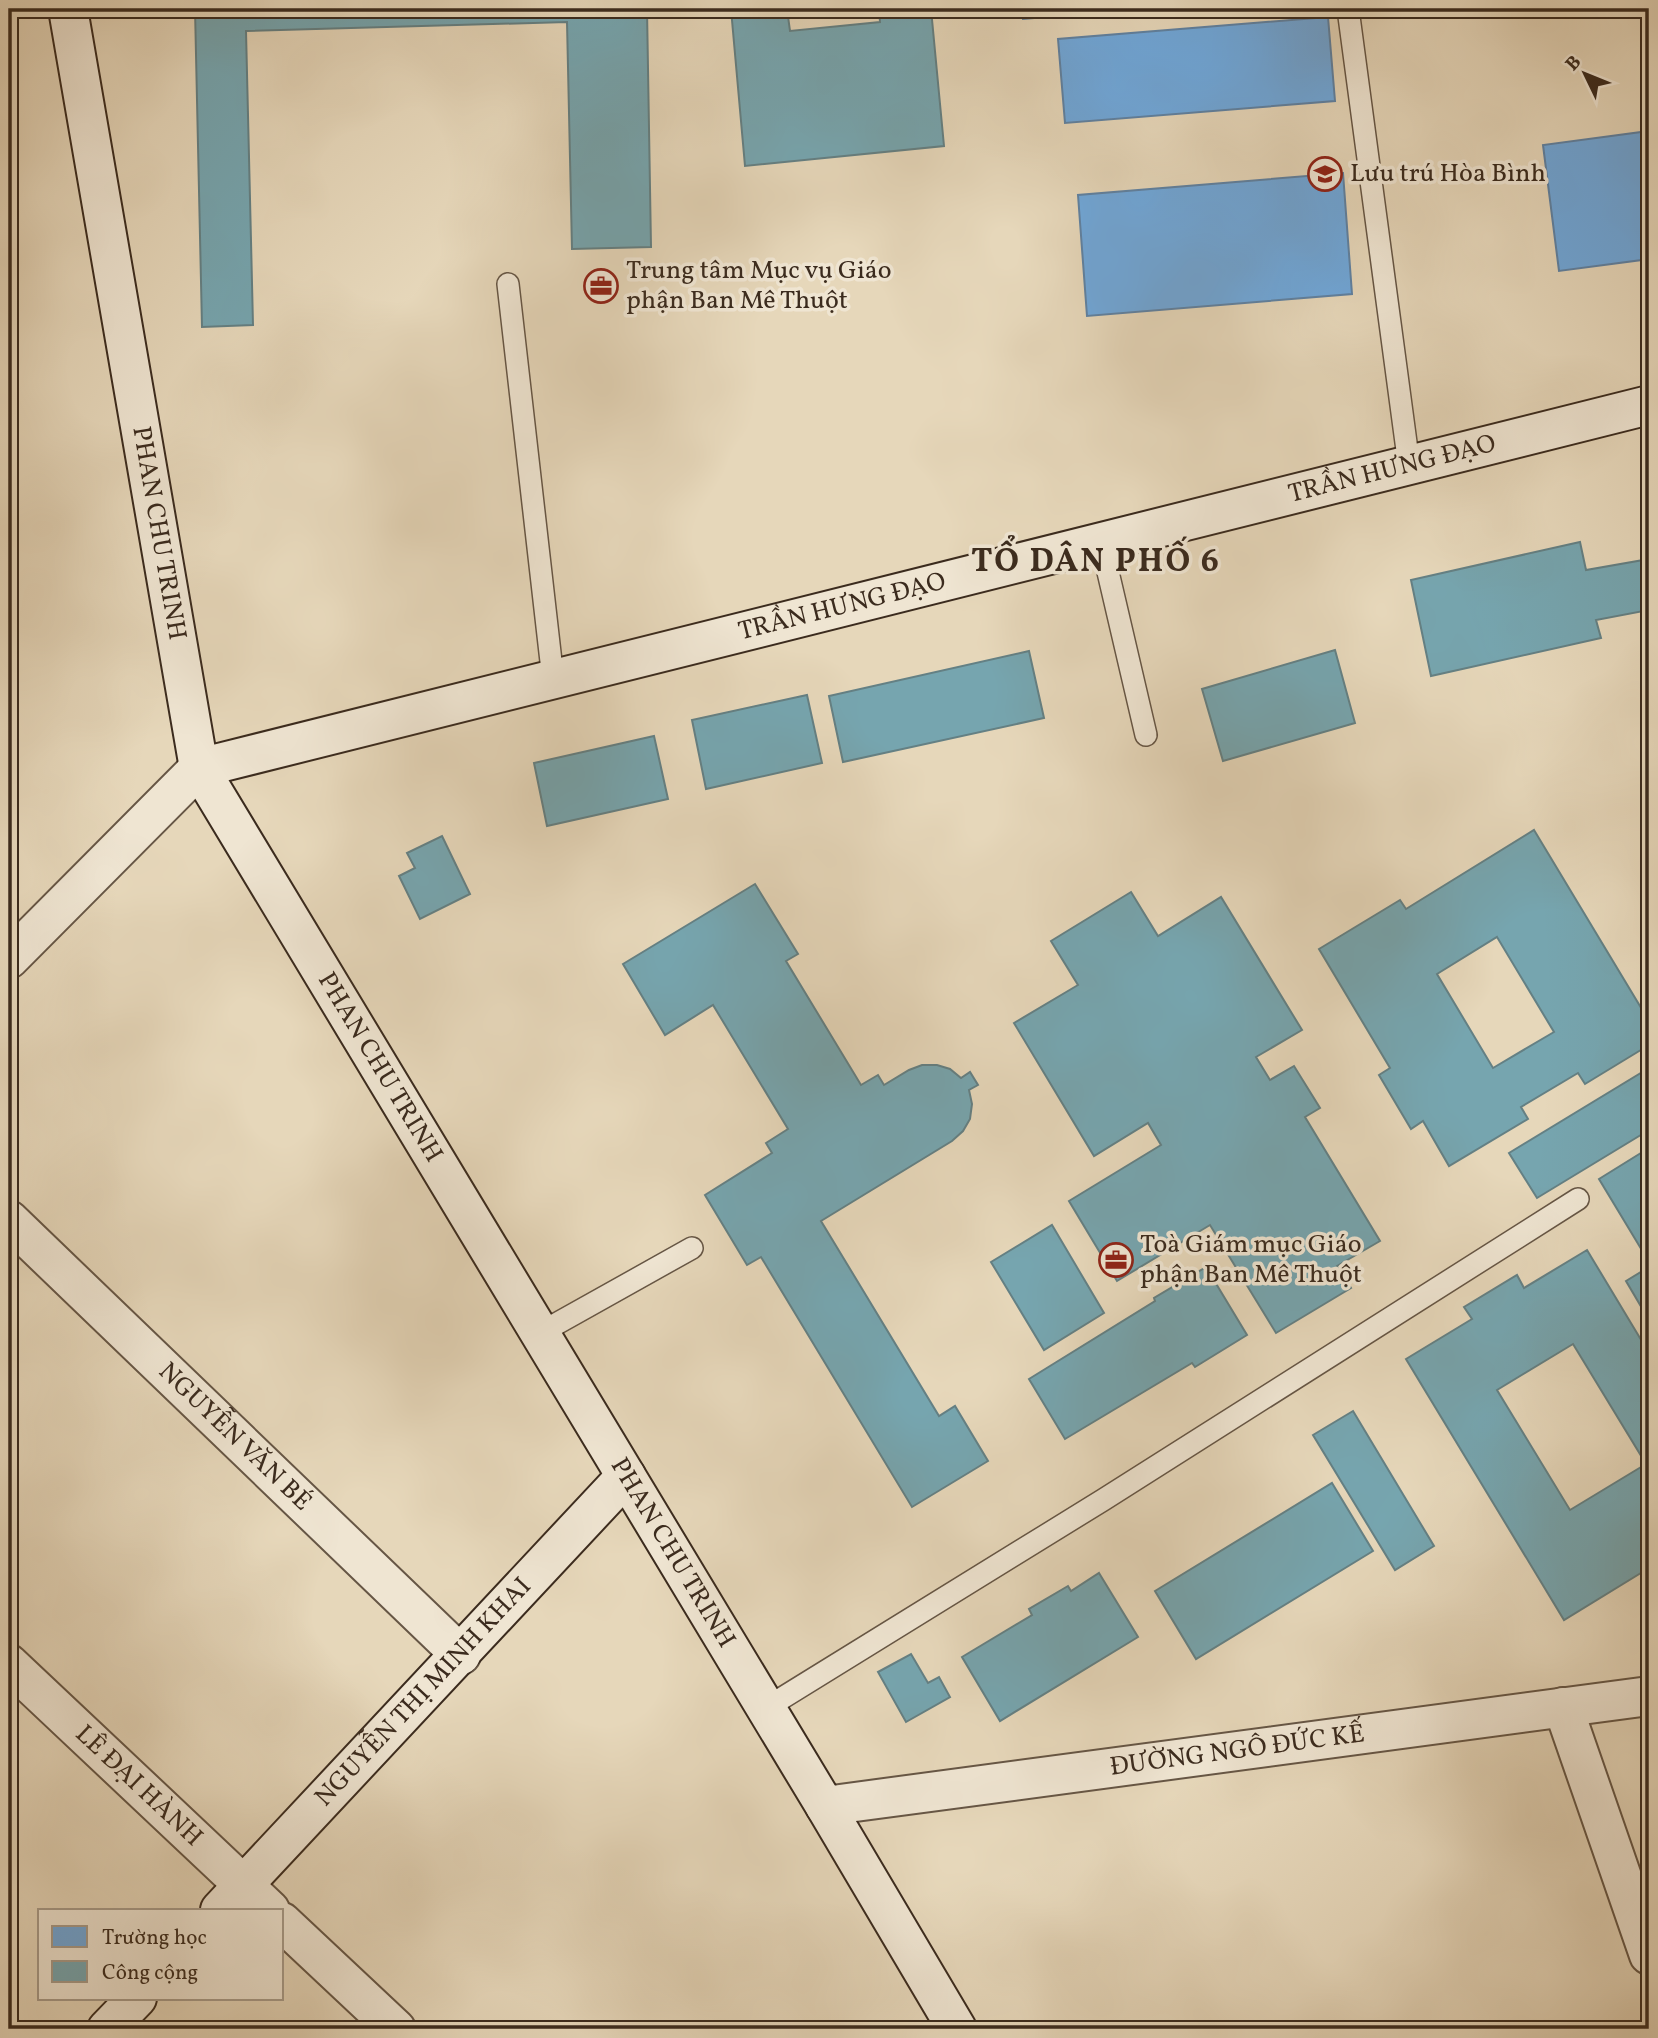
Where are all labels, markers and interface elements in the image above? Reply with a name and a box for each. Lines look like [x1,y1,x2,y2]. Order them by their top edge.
north arrow [1550,38,1620,108]
text: B [1560,50,1588,77]
school or university icon: Lưu trú Hòa Bình [1306,155,1344,193]
place label: Lưu trú Hòa Bình [1350,156,1546,192]
place label: Trung tâm Mục vụ Giáo phận Ban Mê Thuột [626,253,892,319]
office icon: Trung tâm Mục vụ Giáo phận Ban Mê Thuột [582,267,620,305]
street label: PHAN CHU TRINH [122,424,195,643]
street label: TRẦN HƯNG ĐẠO [1285,426,1500,513]
district label: TỔ DÂN PHỐ 6 [971,534,1221,586]
street label: TRẦN HƯNG ĐẠO [735,564,950,650]
street label: PHAN CHU TRINH [308,966,451,1170]
place label: Toà Giám mục Giáo phận Ban Mê Thuột [1140,1227,1362,1293]
office icon: Toà Giám mục Giáo phận Ban Mê Thuột [1097,1241,1135,1279]
street label: NGUYỄN VĂN BÉ [150,1355,319,1520]
street label: PHAN CHU TRINH [601,1451,744,1655]
street label: NGUYỄN THỊ MINH KHAI [307,1570,540,1815]
street label: ĐƯỜNG NGÔ ĐỨC KẾ [1108,1715,1367,1786]
street label: LÊ ĐẠI HÀNH [67,1717,210,1855]
legend [38,1909,284,2000]
text: Trường học [102,1924,207,1953]
text: Công cộng [102,1959,198,1988]

